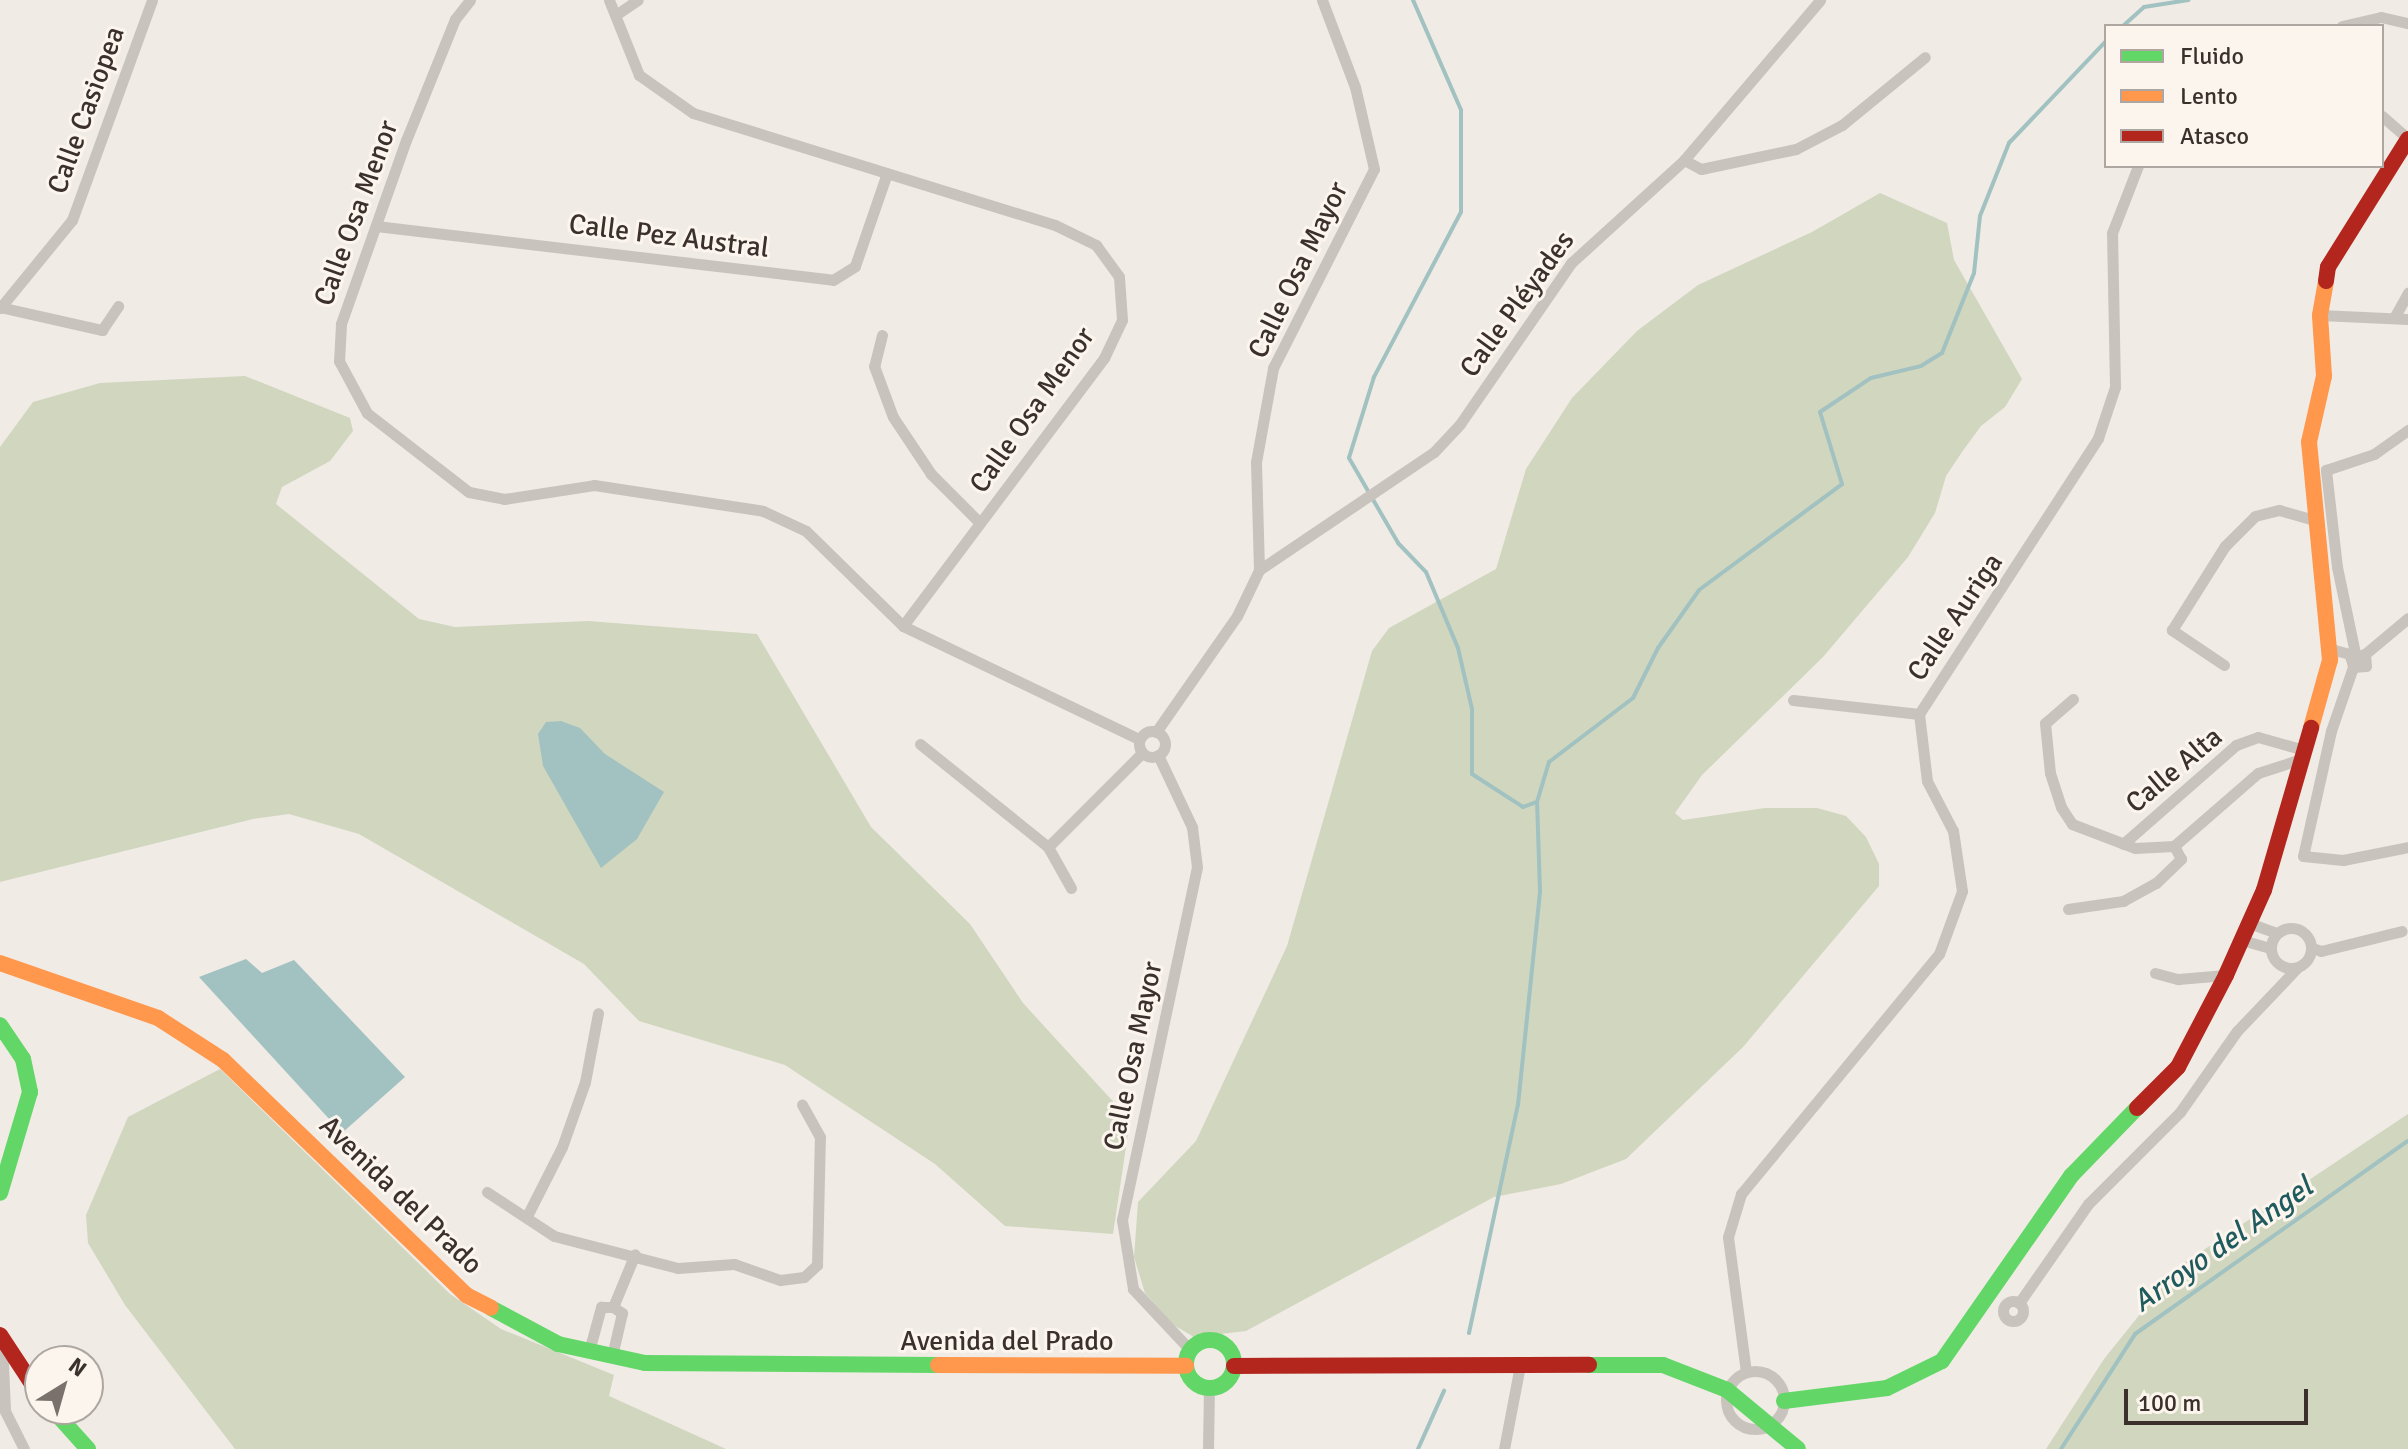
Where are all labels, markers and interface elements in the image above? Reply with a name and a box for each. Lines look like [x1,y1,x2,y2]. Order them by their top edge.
street label: Calle Casiopea [40,22,132,198]
legend [2104,24,2384,168]
text: Fluido [2180,41,2244,71]
text: Lento [2180,81,2238,111]
street label: Calle Osa Menor [307,116,405,310]
text: Atasco [2180,121,2249,151]
street label: Calle Osa Mayor [1241,176,1355,364]
street label: Calle Pez Austral [567,207,771,265]
street label: Calle Pléyades [1453,224,1581,384]
street label: Calle Osa Menor [962,321,1102,499]
street label: Calle Auriga [1900,547,2010,687]
street label: Calle Alta [2119,720,2229,820]
street label: Calle Osa Mayor [1097,959,1169,1153]
street label: Avenida del Prado [313,1109,489,1281]
water label: Arroyo del Angel [2126,1170,2320,1320]
street label: Avenida del Prado [900,1324,1114,1358]
north arrow [24,1345,104,1425]
text: N [63,1352,92,1382]
scale bar [2128,1373,2312,1423]
text: 100 m [2138,1388,2201,1418]

